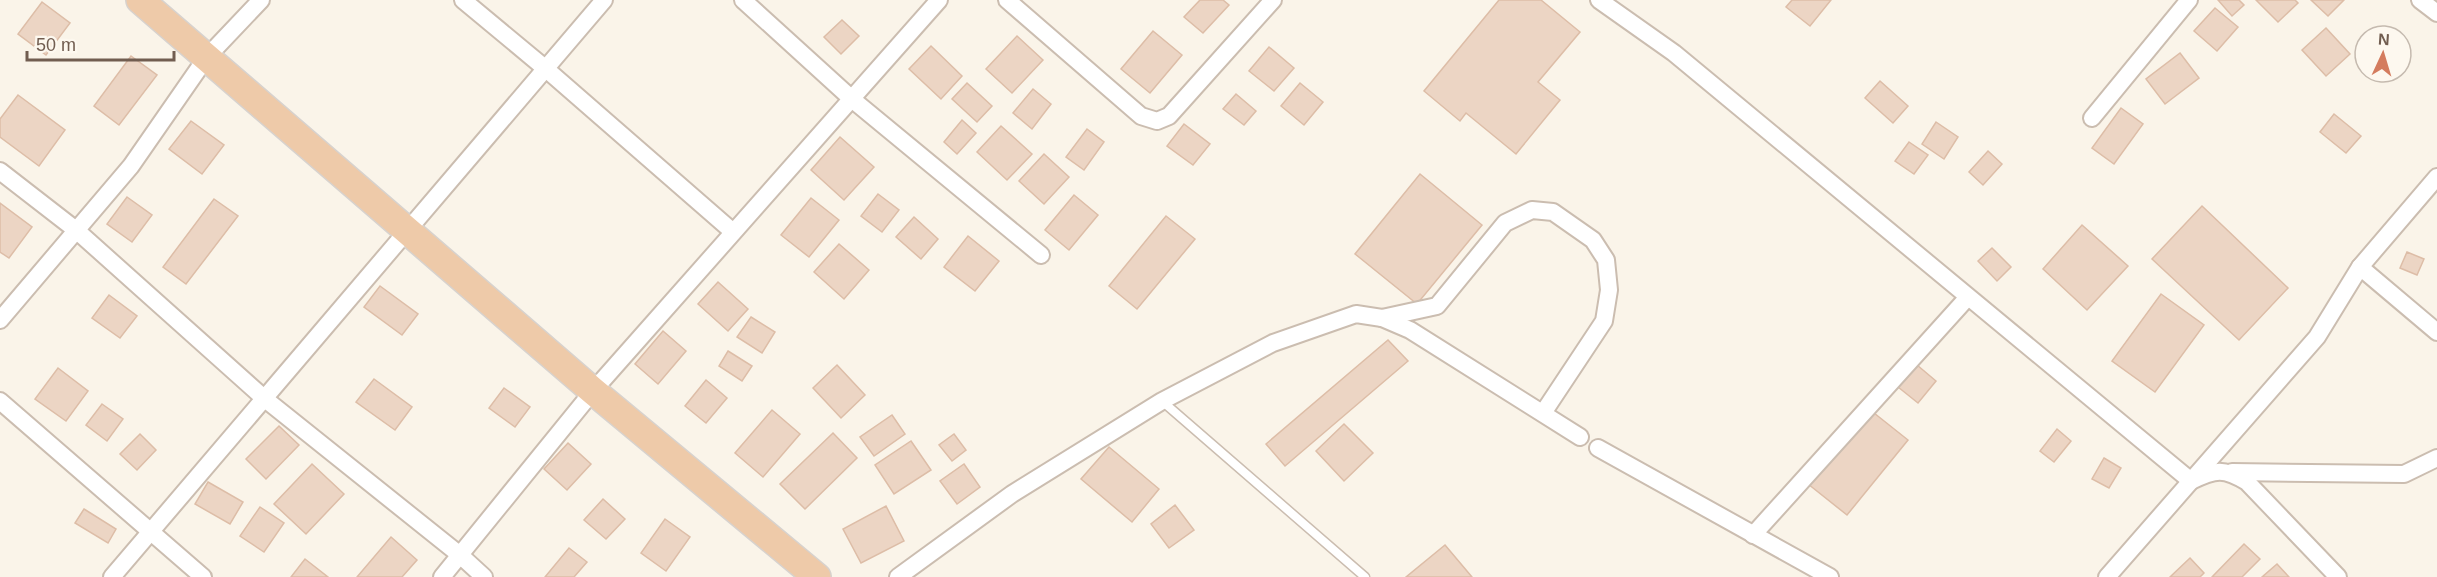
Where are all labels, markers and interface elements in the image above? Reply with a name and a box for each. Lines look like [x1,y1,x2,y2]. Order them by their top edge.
scale bar [27,24,174,62]
north arrow [2353,24,2413,84]
text: N [2378,31,2390,48]
text: 50 m [36,35,76,55]

